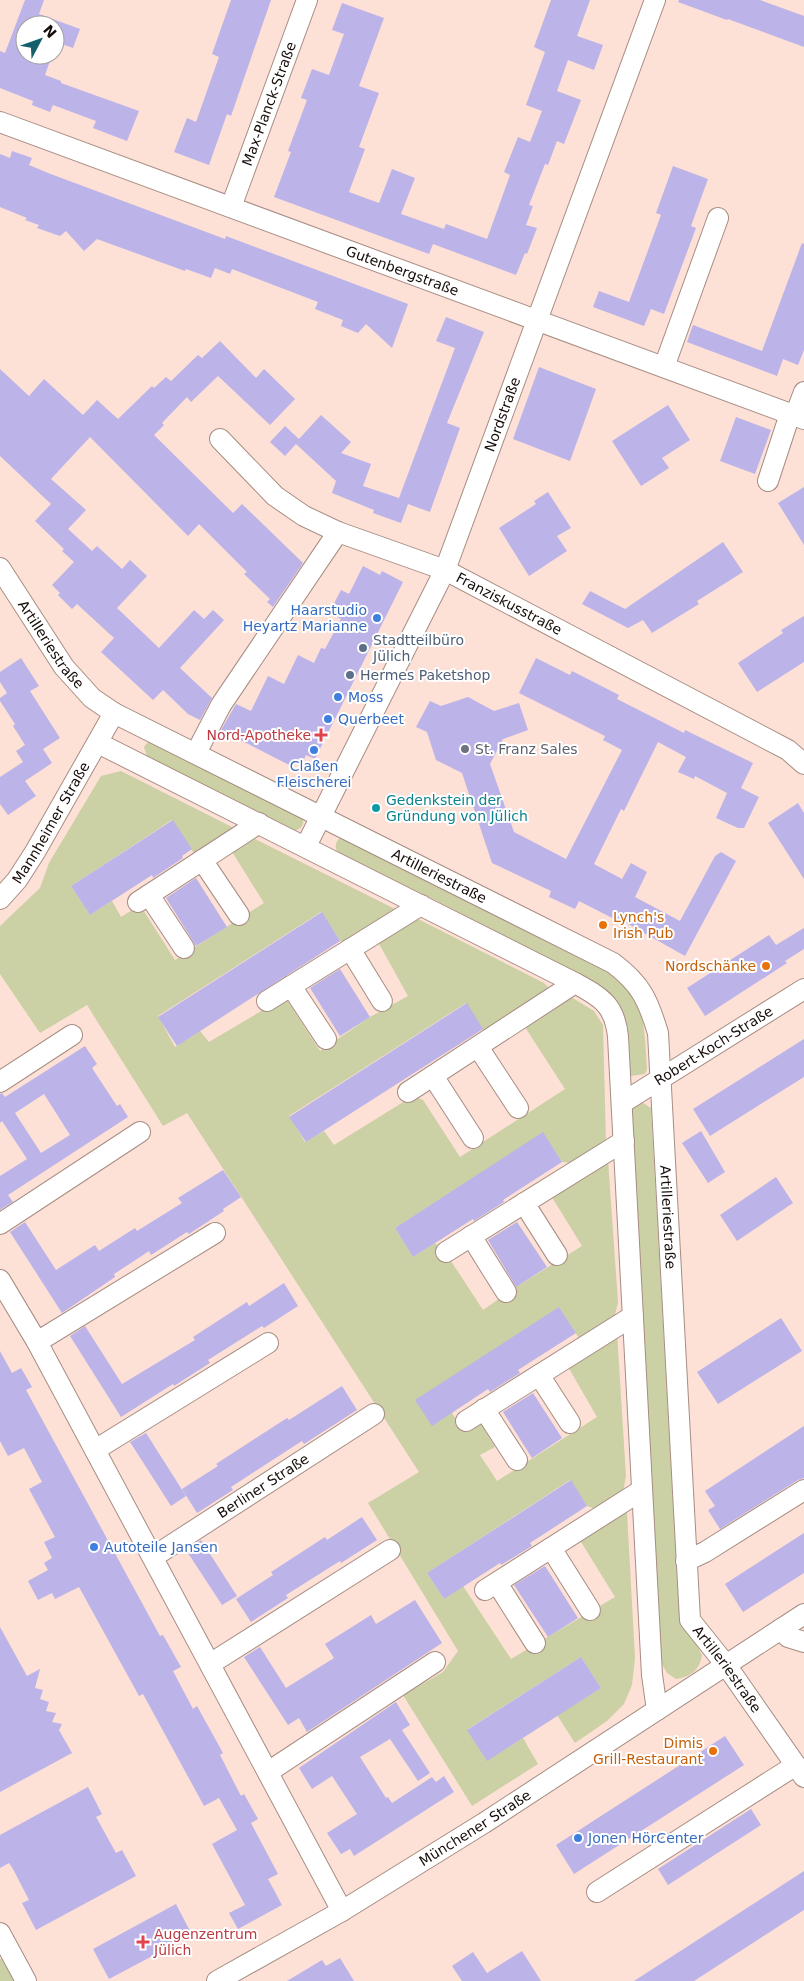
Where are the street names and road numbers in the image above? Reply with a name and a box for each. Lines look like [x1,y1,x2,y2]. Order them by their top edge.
street label: Max-Planck-Straße [239,40,299,168]
street label: Gutenbergstraße [344,242,461,299]
street label: Nordstraße [481,375,523,454]
street label: Franziskusstraße [453,569,565,638]
street label: Artilleriestraße [15,597,87,692]
street label: Mannheimer Straße [9,759,93,887]
street label: Artilleriestraße [389,845,489,906]
street label: Robert-Koch-Straße [651,1003,776,1089]
street label: Artilleriestraße [657,1165,679,1270]
street label: Berliner Straße [214,1450,312,1521]
street label: Artilleriestraße [690,1622,765,1715]
street label: Münchener Straße [416,1787,534,1869]

